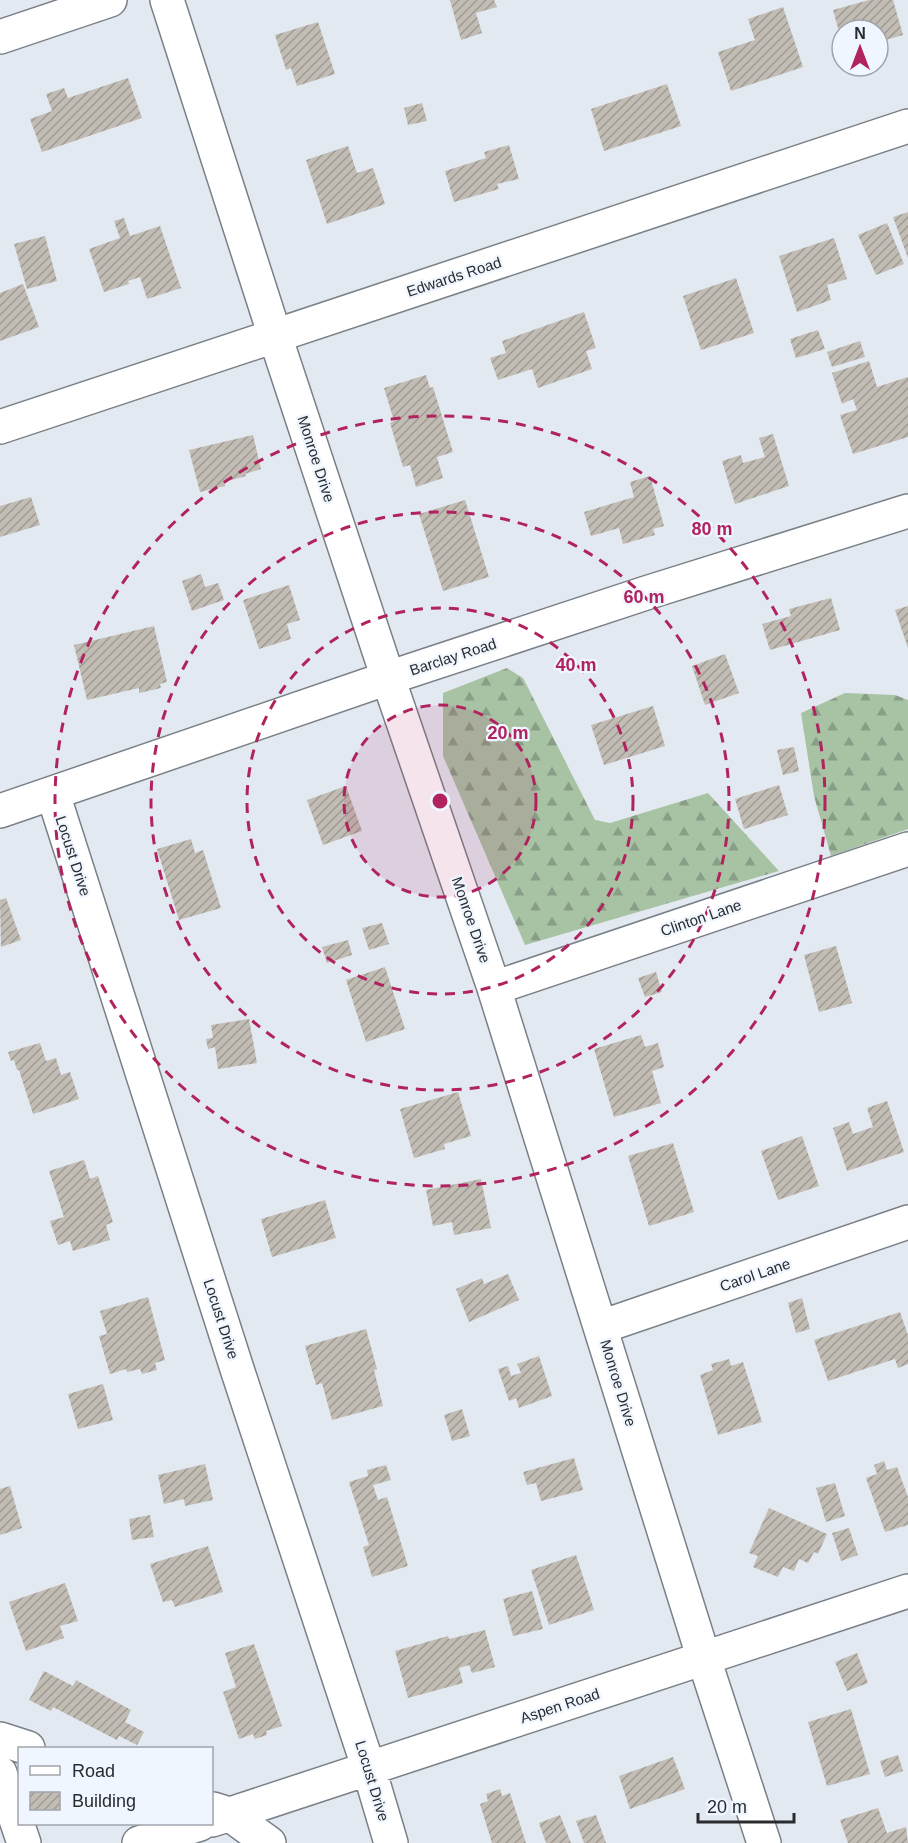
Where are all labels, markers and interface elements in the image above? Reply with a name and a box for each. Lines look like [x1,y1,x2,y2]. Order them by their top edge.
north arrow [830,18,890,78]
text: N [854,25,866,42]
street label: Edwards Road [404,253,503,300]
street label: Monroe Drive [294,413,338,504]
text: 80 m [691,519,733,539]
text: 60 m [623,587,665,607]
street label: Barclay Road [407,635,498,679]
text: 40 m [555,655,597,675]
text: 20 m [487,723,529,743]
centre of rings [430,791,450,811]
street label: Locust Drive [53,814,94,898]
street label: Monroe Drive [449,875,494,965]
street label: Clinton Lane [658,896,743,939]
street label: Carol Lane [717,1255,792,1295]
street label: Locust Drive [201,1277,242,1361]
street label: Monroe Drive [597,1337,640,1428]
street label: Aspen Road [518,1685,602,1726]
street label: Locust Drive [352,1739,393,1823]
legend [18,1747,213,1825]
text: Road [72,1761,115,1781]
scale bar [698,1786,794,1824]
text: Building [72,1791,136,1811]
text: 20 m [707,1797,747,1817]

